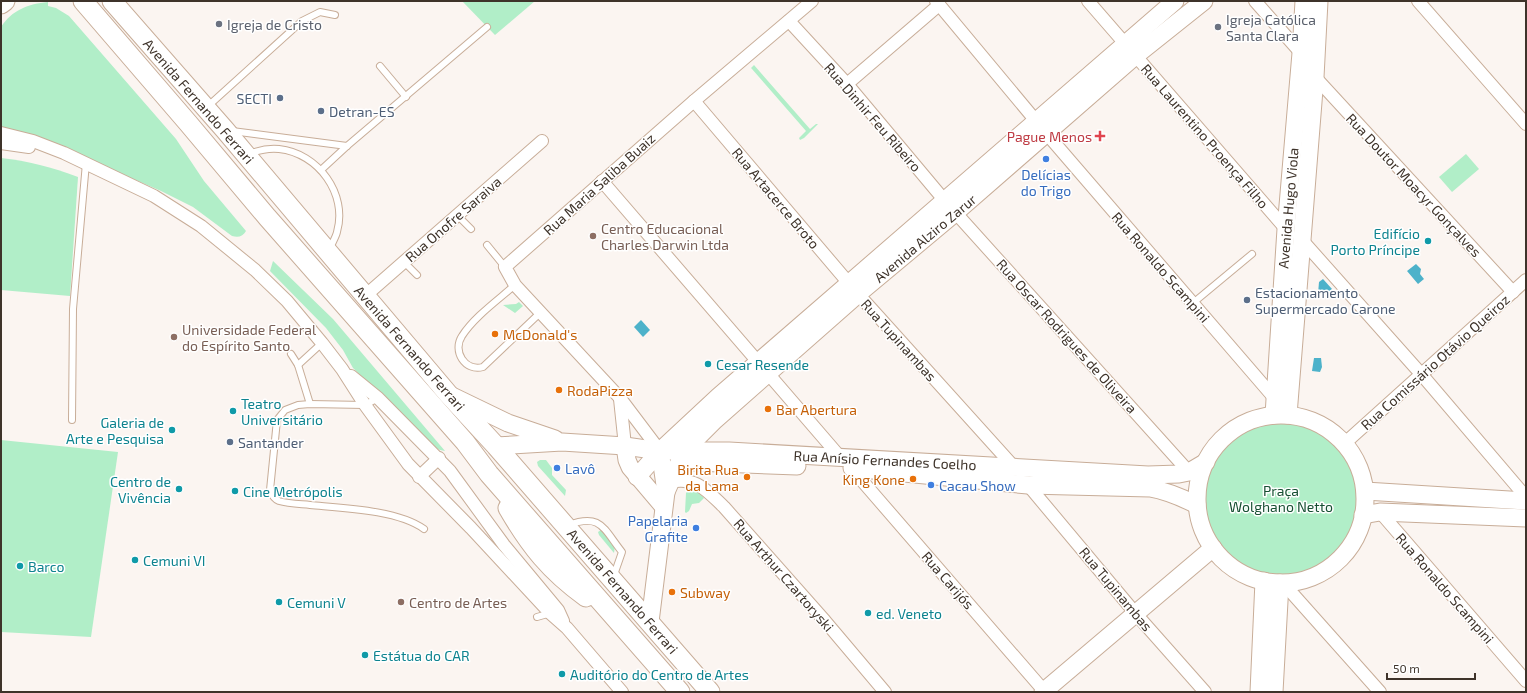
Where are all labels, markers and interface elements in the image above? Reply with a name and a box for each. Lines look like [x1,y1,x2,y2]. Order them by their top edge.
place label: Igreja Católica Santa Clara [1226,11,1316,44]
place label: Igreja de Cristo [227,16,322,33]
marker: Igreja de Cristo [214,19,224,29]
marker: Igreja Católica Santa Clara [1213,22,1223,32]
street label: Avenida Fernando Ferrari [140,35,258,167]
street label: Rua Dinhir Feu Ribeiro [821,59,925,175]
street label: Rua Laurentino Proença Filho [1137,60,1272,212]
place label: SECTI [237,90,272,107]
marker: SECTI [275,93,285,103]
place label: Detran-ES [329,103,395,120]
marker: Detran-ES [316,106,326,116]
street label: Rua Doutor Moacyr Gonçalves [1342,110,1485,261]
place label: Pague Menos [1007,128,1092,145]
street label: Rua Maria Saliba Buaiz [540,129,658,239]
marker: Pague Menos [1095,131,1105,141]
street label: Rua Artacerce Broto [729,144,823,252]
street label: Avenida Hugo Viola [1274,147,1302,269]
marker: Delícias do Trigo [1041,154,1051,164]
place label: Delícias do Trigo [1021,166,1071,199]
street label: Rua Onofre Saraiva [402,173,504,265]
street label: Avenida Alziro Zarur [870,190,980,286]
street label: Rua Ronaldo Scampini [1108,208,1214,326]
place label: Centro Educacional Charles Darwin Ltda [601,220,729,253]
place label: Edifício Porto Príncipe [1330,225,1420,258]
marker: Centro Educacional Charles Darwin Ltda [588,231,598,241]
marker: Edifício Porto Príncipe [1423,236,1433,246]
street label: Rua Oscar Rodrigues de Oliveira [993,255,1141,417]
street label: Avenida Fernando Ferrari [351,282,469,414]
place label: Estacionamento Supermercado Carone [1255,284,1396,317]
street label: Rua Comissário Otávio Queiroz [1357,291,1513,433]
marker: Estacionamento Supermercado Carone [1242,295,1252,305]
street label: Rua Tupinambas [858,296,940,384]
place label: Universidade Federal do Espírito Santo [182,321,317,354]
place label: McDonald's [503,326,577,343]
marker: McDonald's [490,329,500,339]
marker: Universidade Federal do Espírito Santo [169,332,179,342]
place label: Cesar Resende [716,356,809,373]
marker: Cesar Resende [703,359,713,369]
place label: RodaPizza [567,382,633,399]
marker: RodaPizza [554,385,564,395]
place label: Teatro Universitário [241,395,323,428]
place label: Bar Abertura [776,401,857,418]
marker: Bar Abertura [763,404,773,414]
marker: Teatro Universitário [228,406,238,416]
place label: Galeria de Arte e Pesquisa [66,414,164,447]
marker: Galeria de Arte e Pesquisa [167,425,177,435]
place label: Santander [238,434,304,451]
marker: Santander [225,437,235,447]
street label: Rua Anísio Fernandes Coelho [793,447,977,473]
place label: Lavô [565,460,595,477]
place label: Birita Rua da Lama [677,461,739,494]
marker: Lavô [552,463,562,473]
place label: King Kone [842,471,905,488]
marker: Birita Rua da Lama [742,472,752,482]
place label: Centro de Vivência [110,473,171,506]
marker: King Kone [908,474,918,484]
place label: Cacau Show [939,477,1016,494]
marker: Cacau Show [926,480,936,490]
park label: Praça Wolghano Netto [1229,482,1333,515]
place label: Cine Metrópolis [243,483,343,500]
marker: Centro de Vivência [174,484,184,494]
marker: Cine Metrópolis [230,486,240,496]
place label: Papelaria Grafite [628,512,688,545]
street label: Rua Arthur Czartoryski [730,515,838,635]
marker: Papelaria Grafite [691,523,701,533]
street label: Avenida Fernando Ferrari [564,525,682,657]
street label: Rua Ronaldo Scampini [1392,529,1498,647]
street label: Rua Tupinambas [1076,544,1156,634]
street label: Rua Carijós [918,548,978,612]
place label: Cemuni VI [143,552,205,569]
marker: Cemuni VI [130,555,140,565]
place label: Barco [28,558,65,575]
marker: Barco [15,561,25,571]
place label: Subway [680,584,731,601]
marker: Subway [667,587,677,597]
place label: Cemuni V [287,594,346,611]
place label: Centro de Artes [409,594,507,611]
marker: Cemuni V [274,597,284,607]
marker: Centro de Artes [396,597,406,607]
place label: ed. Veneto [876,605,942,622]
marker: ed. Veneto [863,608,873,618]
place label: Estátua do CAR [373,647,470,664]
marker: Estátua do CAR [360,650,370,660]
scale bar [1387,655,1475,681]
text: 50 m [1393,661,1420,675]
place label: Auditório do Centro de Artes [570,666,749,683]
marker: Auditório do Centro de Artes [557,669,567,679]

